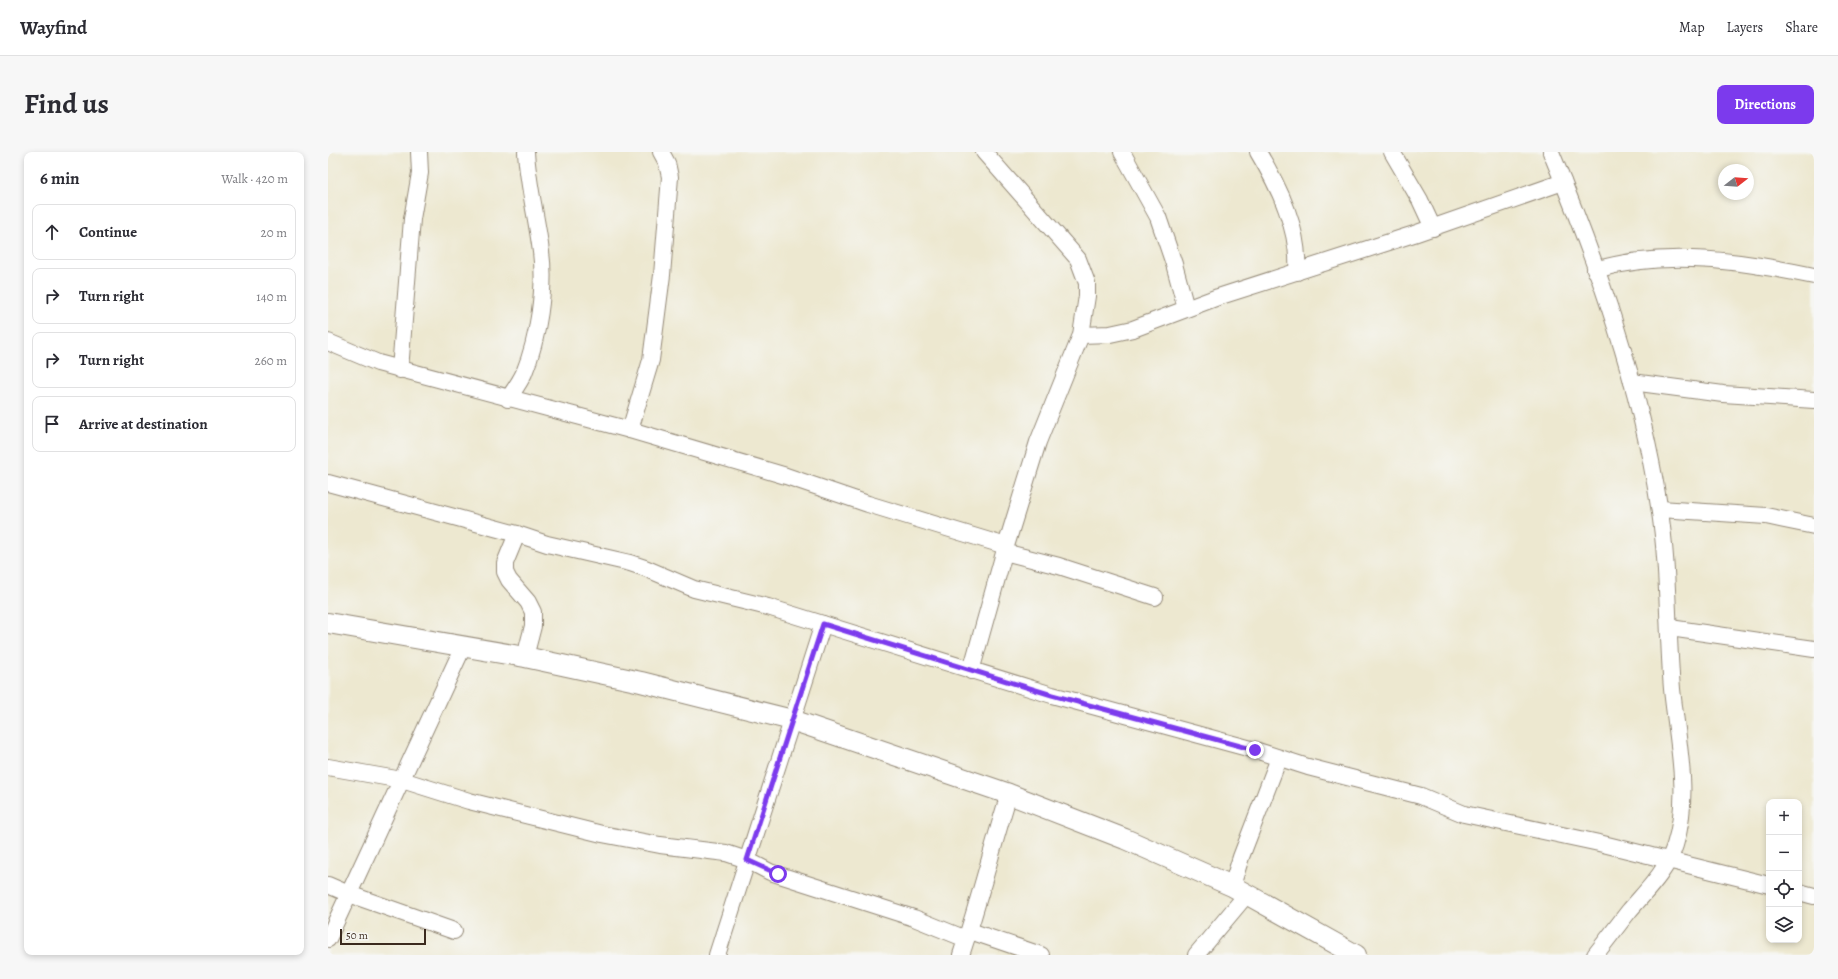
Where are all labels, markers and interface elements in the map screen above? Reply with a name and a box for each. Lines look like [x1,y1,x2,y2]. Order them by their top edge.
text: Wayfind [20,15,87,41]
text: Map [1679,18,1705,37]
text: Layers [1727,18,1763,37]
text: Share [1785,18,1818,37]
text: Find us [24,85,109,123]
button: Directions [1717,85,1814,124]
north arrow [1718,164,1754,200]
text: 6 min [40,167,80,190]
text: Walk · 420 m [221,170,288,187]
icon: ahead [41,221,63,243]
text: Continue [79,222,137,242]
text: 20 m [261,224,287,241]
icon: right [41,285,63,307]
text: Turn right [79,286,144,306]
text: 140 m [256,288,287,305]
icon: right [41,349,63,371]
text: Turn right [79,350,144,370]
text: 260 m [254,352,287,369]
icon: arrive [41,413,63,435]
text: Arrive at destination [79,414,208,434]
route end [1246,741,1264,759]
map controls [1766,799,1802,943]
button: + [1766,799,1802,835]
button: − [1766,835,1802,871]
route start [769,865,787,883]
button: locate [1766,871,1802,907]
button: layers [1766,907,1802,943]
scale bar [340,927,426,946]
text: 50 m [346,928,368,943]

